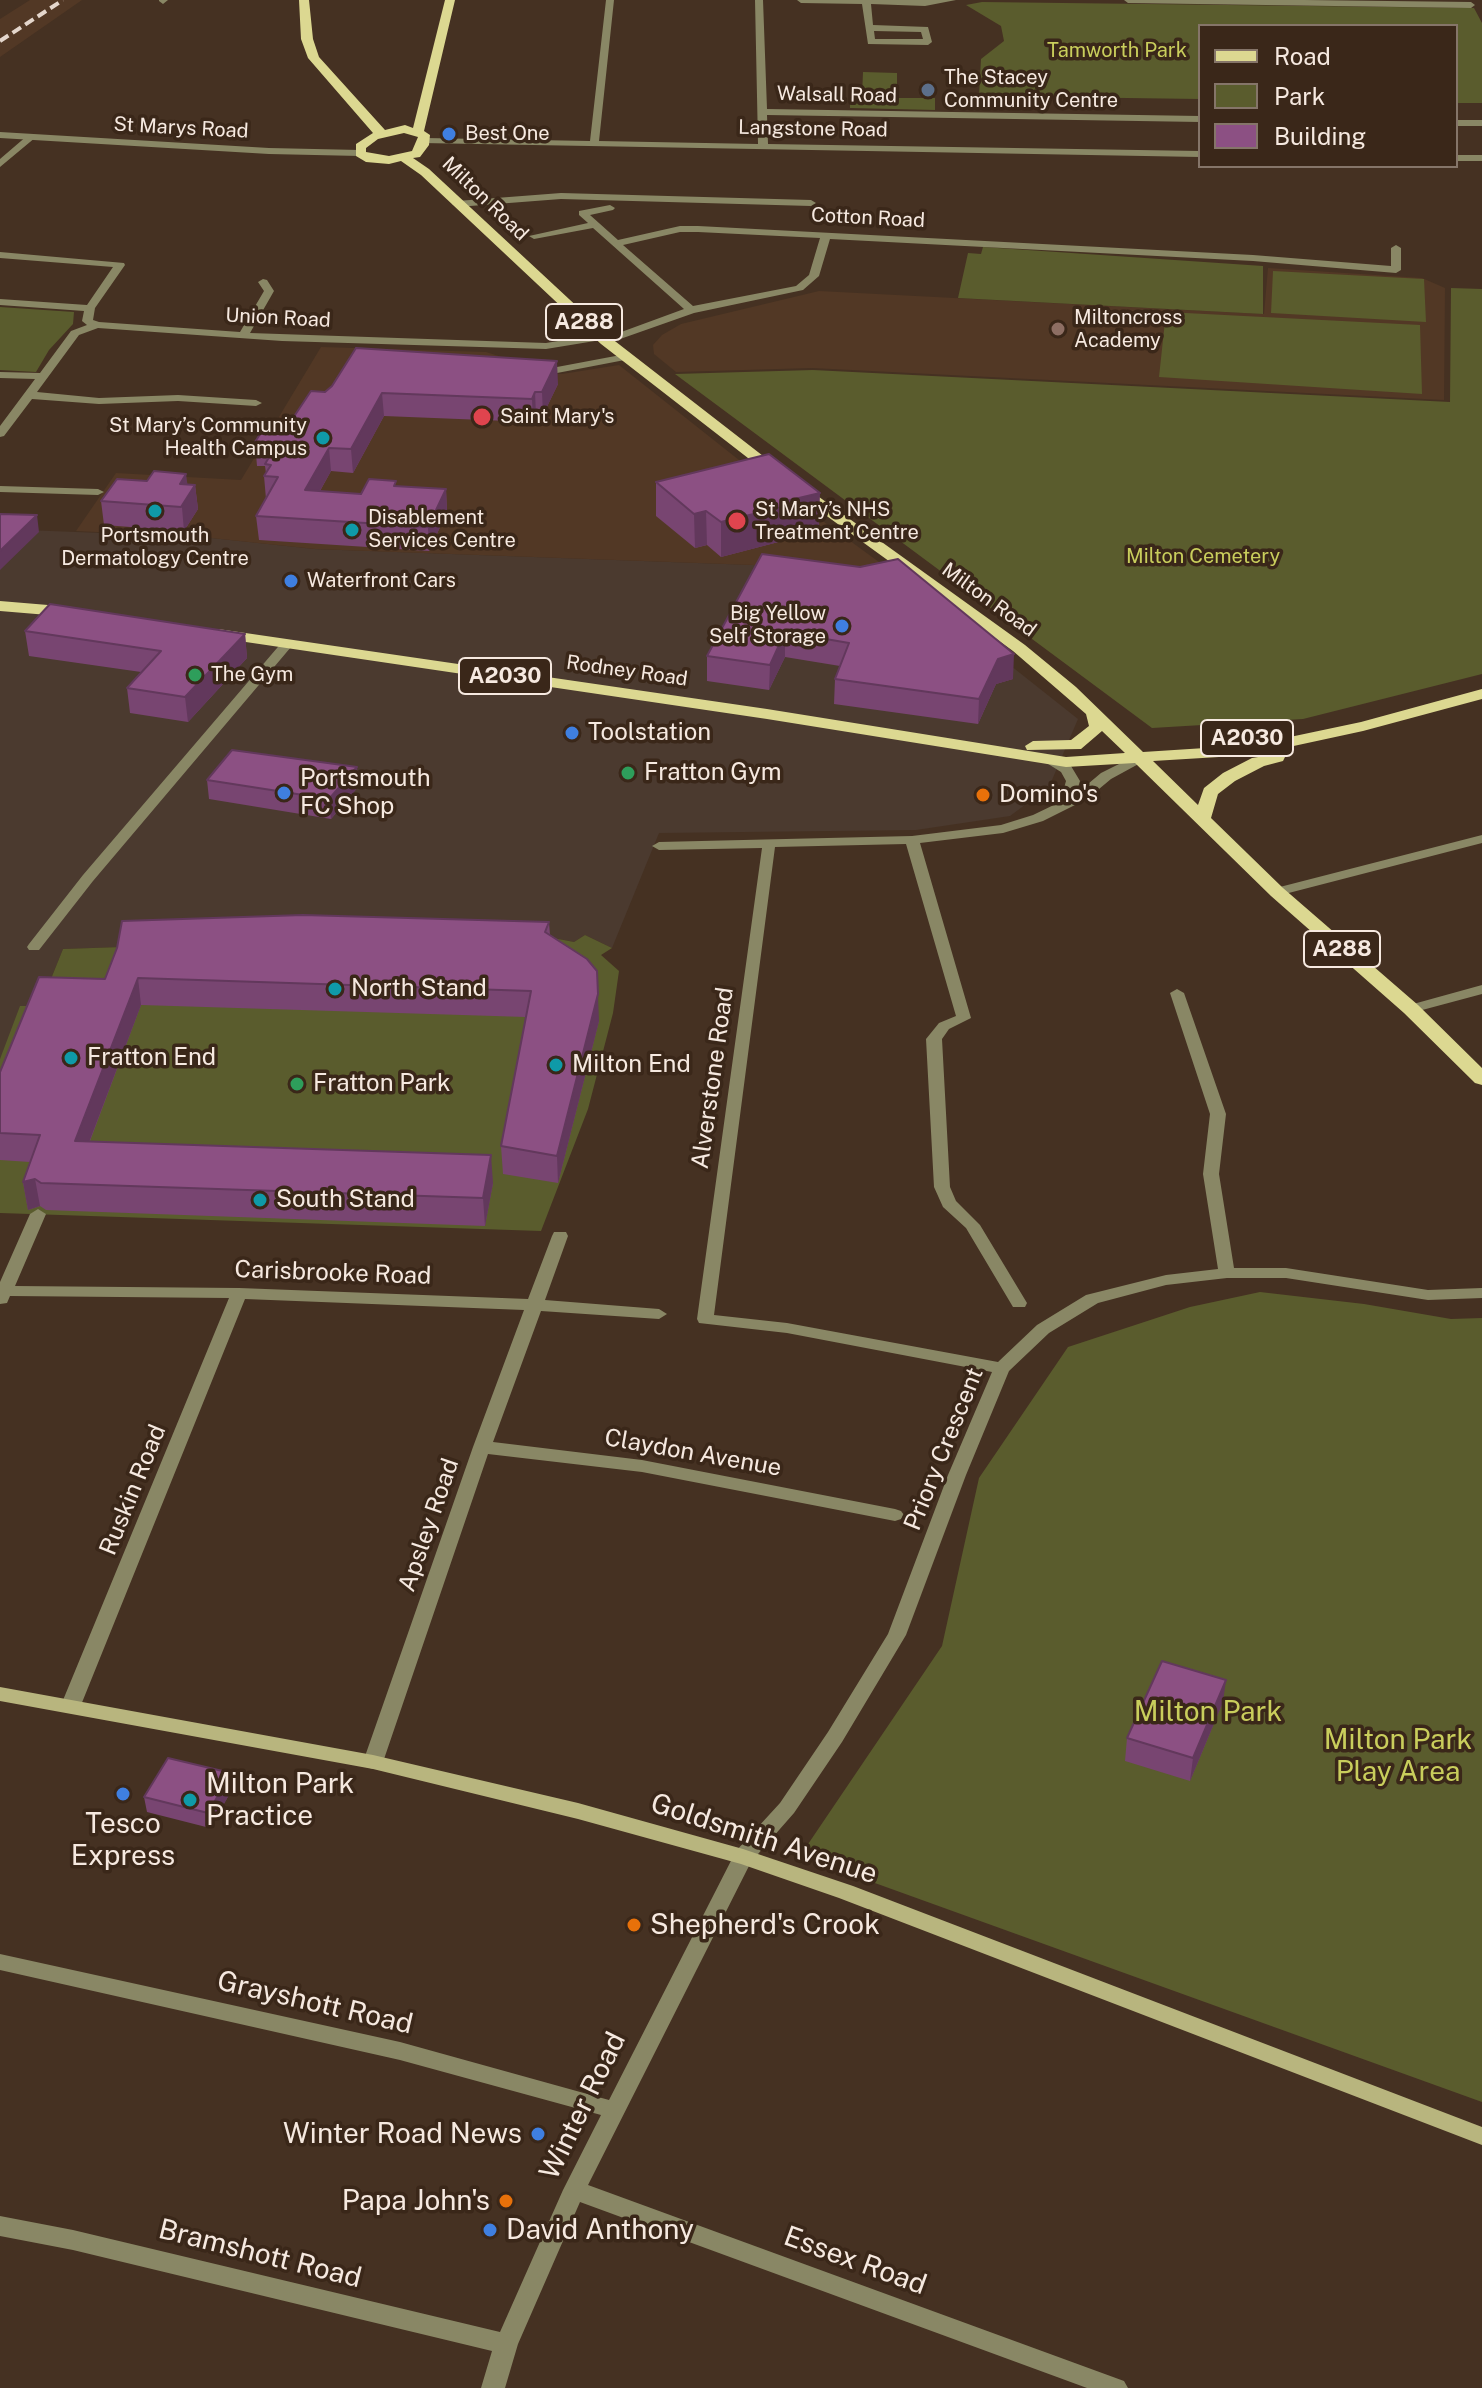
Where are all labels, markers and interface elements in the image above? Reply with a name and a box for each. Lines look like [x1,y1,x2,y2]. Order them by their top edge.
legend [1198,24,1458,168]
park label: Tamworth Park [1047,39,1187,63]
text: Road [1274,42,1331,70]
place label: The Stacey Community Centre [944,66,1118,113]
marker: The Stacey Community Centre [919,81,937,99]
street label: Walsall Road [777,82,897,108]
text: Park [1274,82,1325,110]
street label: St Marys Road [113,112,249,144]
street label: Langstone Road [738,116,888,142]
place label: Best One [465,122,550,146]
text: Building [1274,122,1366,150]
marker: Best One [440,125,458,143]
street label: Milton Road [437,152,533,246]
street label: Cotton Road [810,203,926,233]
street label: Union Road [225,303,331,333]
road number: A288 [546,304,622,340]
place label: Miltoncross Academy [1074,306,1182,353]
marker: Miltoncross Academy [1049,320,1067,338]
place label: Saint Mary's [500,405,614,429]
marker: Saint Mary's [471,406,493,428]
place label: St Mary’s Community Health Campus [109,414,307,461]
marker: St Mary’s Community Health Campus [314,429,332,447]
place label: St Mary’s NHS Treatment Centre [755,498,919,545]
marker: Portsmouth Dermatology Centre [146,502,164,520]
place label: Disablement Services Centre [368,506,516,553]
marker: St Mary’s NHS Treatment Centre [726,510,748,532]
marker: Disablement Services Centre [343,521,361,539]
place label: Portsmouth Dermatology Centre [61,524,249,571]
park label: Milton Cemetery [1126,545,1280,569]
street label: Milton Road [937,558,1041,642]
place label: Waterfront Cars [307,569,456,593]
marker: Waterfront Cars [282,572,300,590]
place label: Big Yellow Self Storage [709,602,826,649]
marker: Big Yellow Self Storage [833,617,851,635]
street label: Rodney Road [565,651,689,691]
road number: A2030 [459,658,551,694]
place label: The Gym [211,663,293,687]
marker: The Gym [186,666,204,684]
place label: Toolstation [588,719,711,747]
road number: A2030 [1201,720,1293,756]
marker: Toolstation [563,724,581,742]
place label: Fratton Gym [644,759,782,787]
marker: Fratton Gym [619,764,637,782]
place label: Portsmouth FC Shop [300,765,431,821]
place label: Domino's [999,781,1098,809]
marker: Portsmouth FC Shop [275,784,293,802]
marker: Domino's [974,786,992,804]
road number: A288 [1304,931,1380,967]
place label: North Stand [351,975,487,1003]
marker: North Stand [326,980,344,998]
street label: Alverstone Road [686,985,740,1171]
place label: Fratton End [87,1044,216,1072]
marker: Fratton End [62,1049,80,1067]
place label: Milton End [572,1051,691,1079]
marker: Milton End [547,1056,565,1074]
place label: Fratton Park [313,1070,451,1098]
marker: Fratton Park [288,1075,306,1093]
place label: South Stand [276,1186,415,1214]
marker: South Stand [251,1191,269,1209]
street label: Carisbrooke Road [234,1255,432,1291]
street label: Priory Crescent [898,1363,990,1535]
street label: Ruskin Road [94,1421,172,1559]
street label: Claydon Avenue [602,1423,784,1483]
street label: Apsley Road [393,1455,465,1595]
park label: Milton Park [1134,1695,1282,1729]
park label: Milton Park Play Area [1324,1723,1472,1789]
place label: Milton Park Practice [206,1767,354,1833]
marker: Tesco Express [114,1785,132,1803]
street label: Goldsmith Avenue [647,1787,881,1891]
marker: Milton Park Practice [181,1791,199,1809]
place label: Tesco Express [71,1807,175,1873]
place label: Shepherd's Crook [650,1908,880,1942]
marker: Shepherd's Crook [625,1916,643,1934]
street label: Grayshott Road [214,1964,416,2042]
street label: Winter Road [533,2027,633,2185]
place label: Winter Road News [283,2117,522,2151]
marker: Winter Road News [529,2125,547,2143]
place label: Papa John's [342,2184,490,2218]
marker: Papa John's [497,2192,515,2210]
street label: Bramshott Road [155,2213,365,2295]
place label: David Anthony [506,2213,694,2247]
street label: Essex Road [779,2220,931,2302]
marker: David Anthony [481,2221,499,2239]

